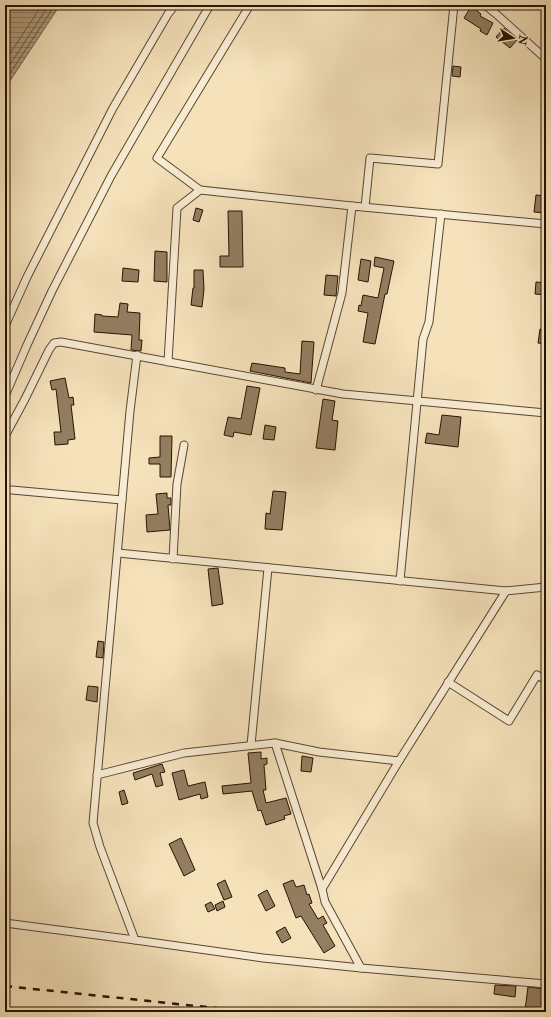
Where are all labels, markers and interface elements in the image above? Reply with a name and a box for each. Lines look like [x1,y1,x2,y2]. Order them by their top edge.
north arrow [493,18,533,58]
text: N [515,33,530,47]

